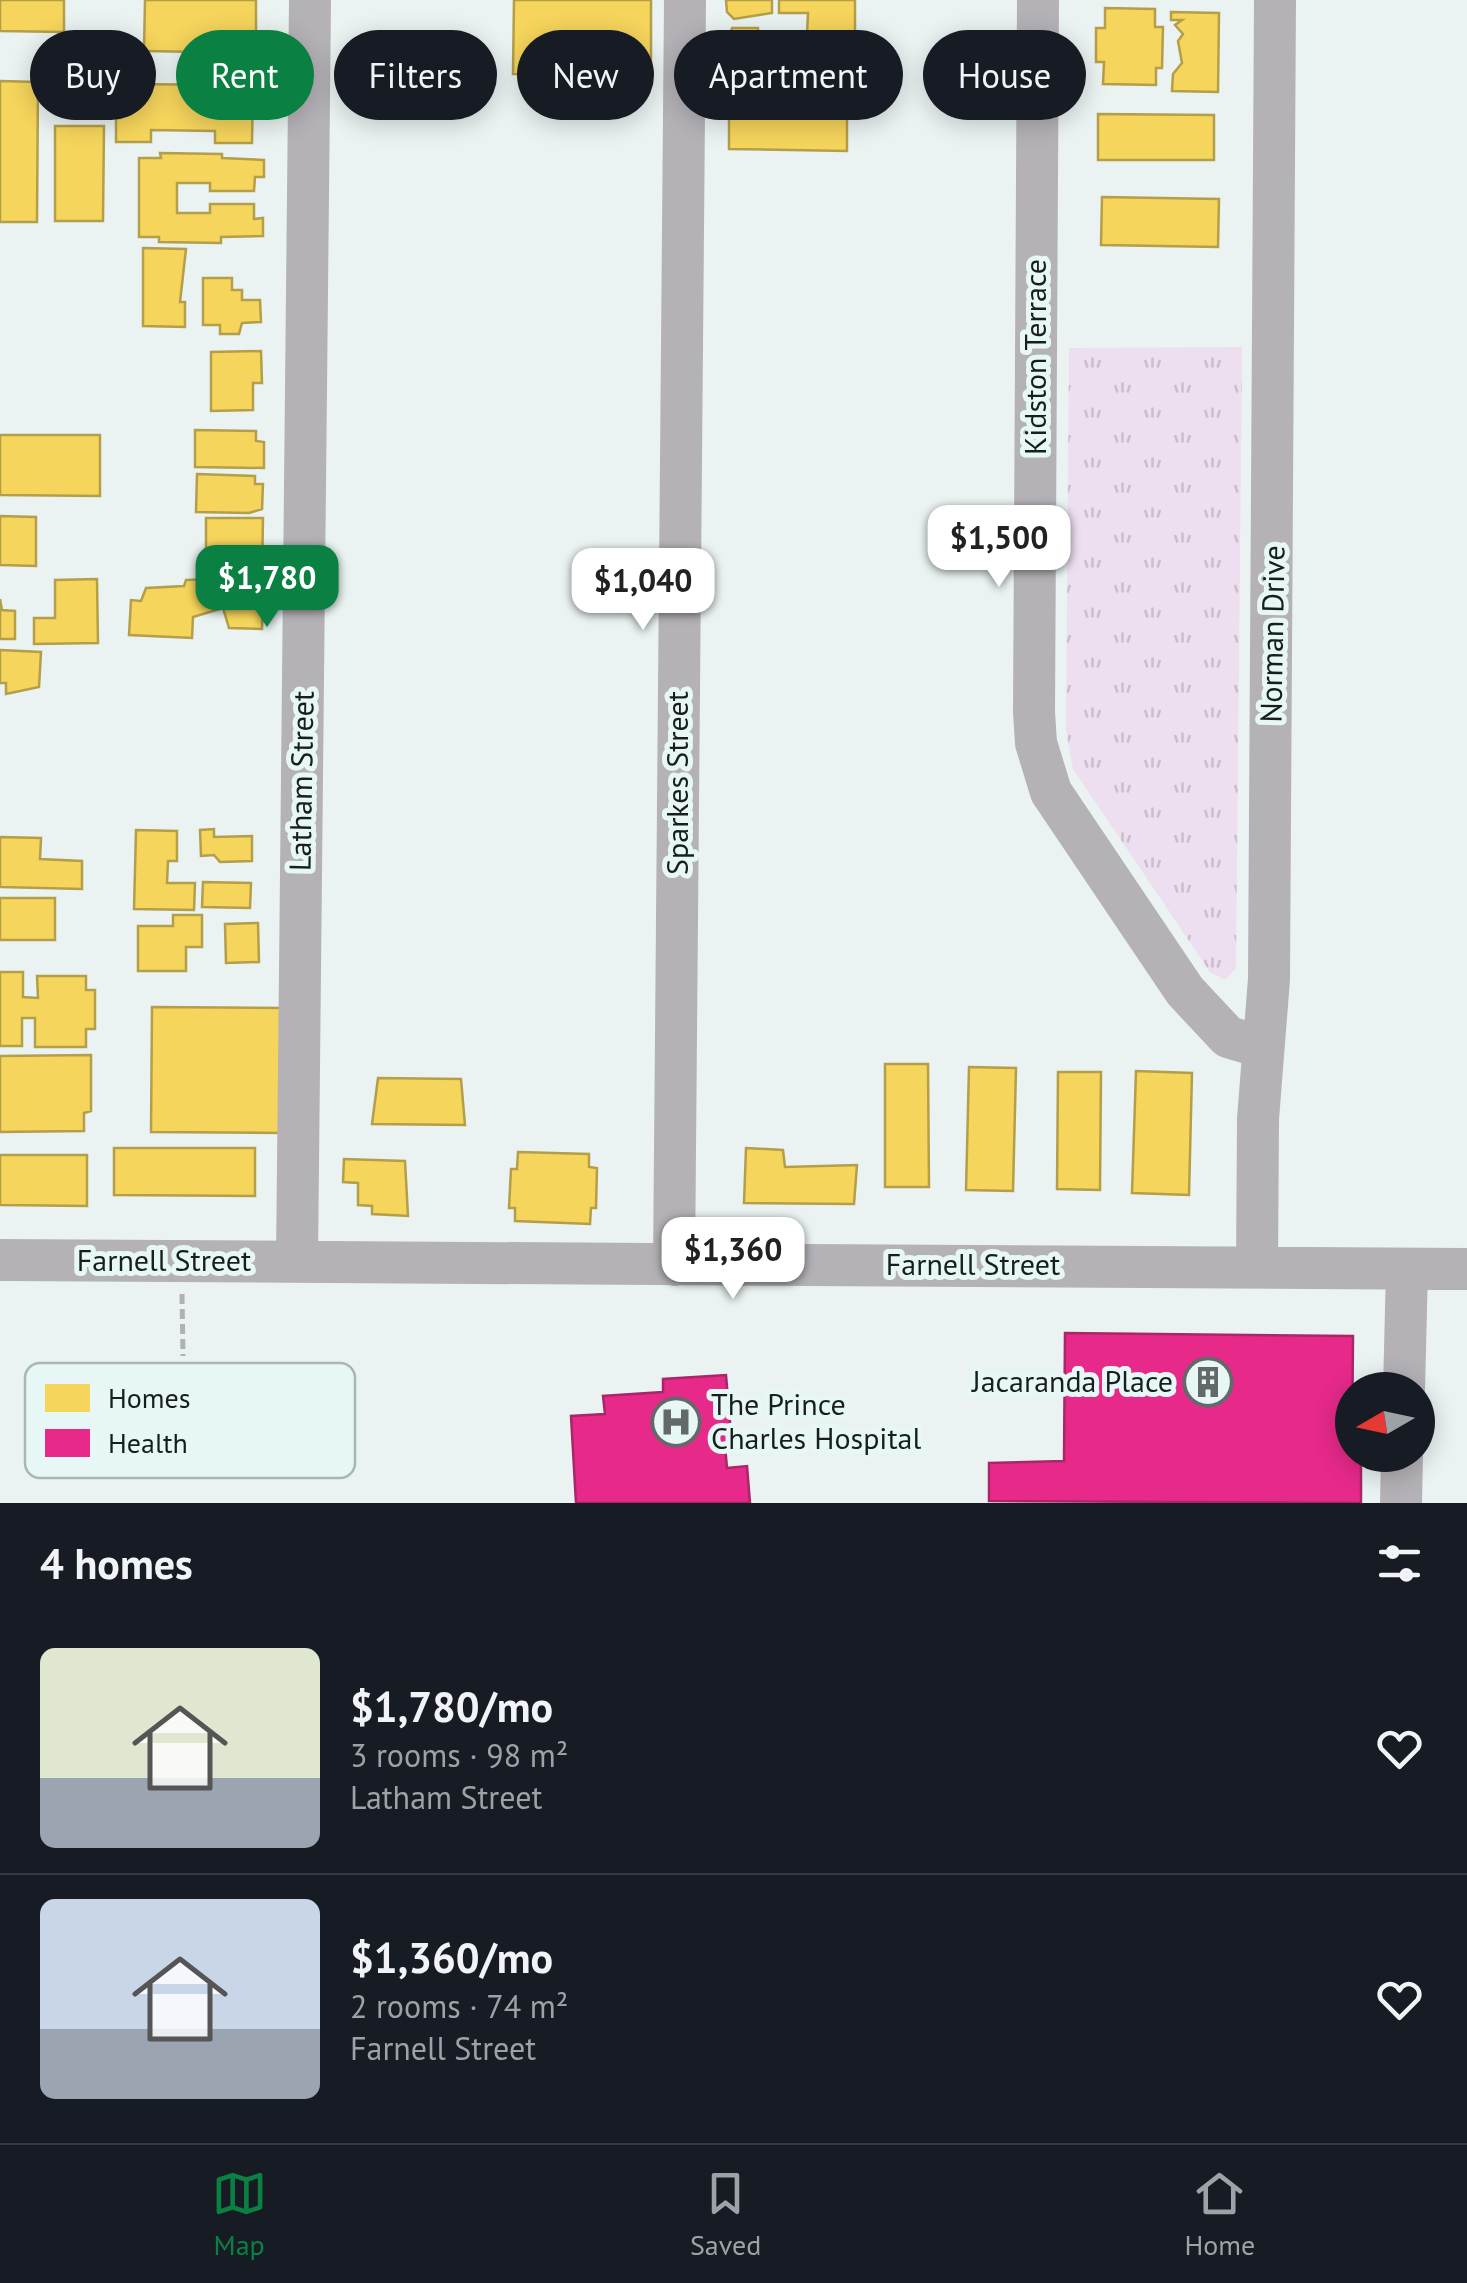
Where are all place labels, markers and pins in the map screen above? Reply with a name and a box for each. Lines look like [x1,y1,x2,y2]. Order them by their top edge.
pin: $1,500 [918,505,1080,590]
pin: $1,780 [186,545,348,630]
pin: $1,040 [562,548,724,633]
pin: $1,360 [652,1217,814,1302]
building icon: Jacaranda Place [1182,1356,1234,1408]
place label: Jacaranda Place [970,1361,1173,1400]
place label: The Prince Charles Hospital [711,1384,921,1457]
hospital icon: The Prince Charles Hospital [650,1396,702,1448]

